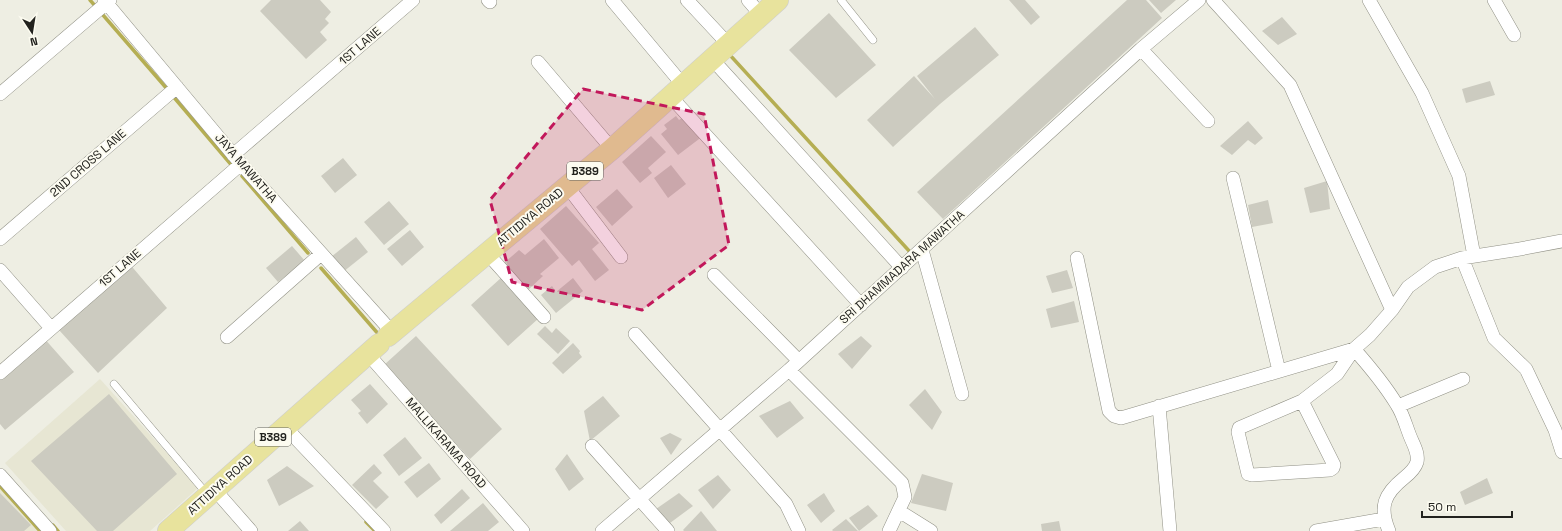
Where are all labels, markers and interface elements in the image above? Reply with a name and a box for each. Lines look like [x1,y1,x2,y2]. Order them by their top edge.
north arrow [12,12,52,52]
street label: 1ST LANE [336,23,385,69]
text: N [29,34,39,49]
street label: 2ND CROSS LANE [46,125,130,201]
street label: JAYA MAWATHA [211,130,281,207]
road number: B389 [567,162,603,180]
street label: ATTIDIYA ROAD [493,184,567,250]
street label: SRI DHAMMADARA MAWATHA [836,206,968,328]
street label: 1ST LANE [96,245,145,291]
street label: MALLIKARAMA ROAD [402,394,490,492]
road number: B389 [255,428,291,446]
street label: ATTIDIYA ROAD [184,451,256,519]
scale bar [1422,493,1512,519]
text: 50 m [1428,499,1456,515]

